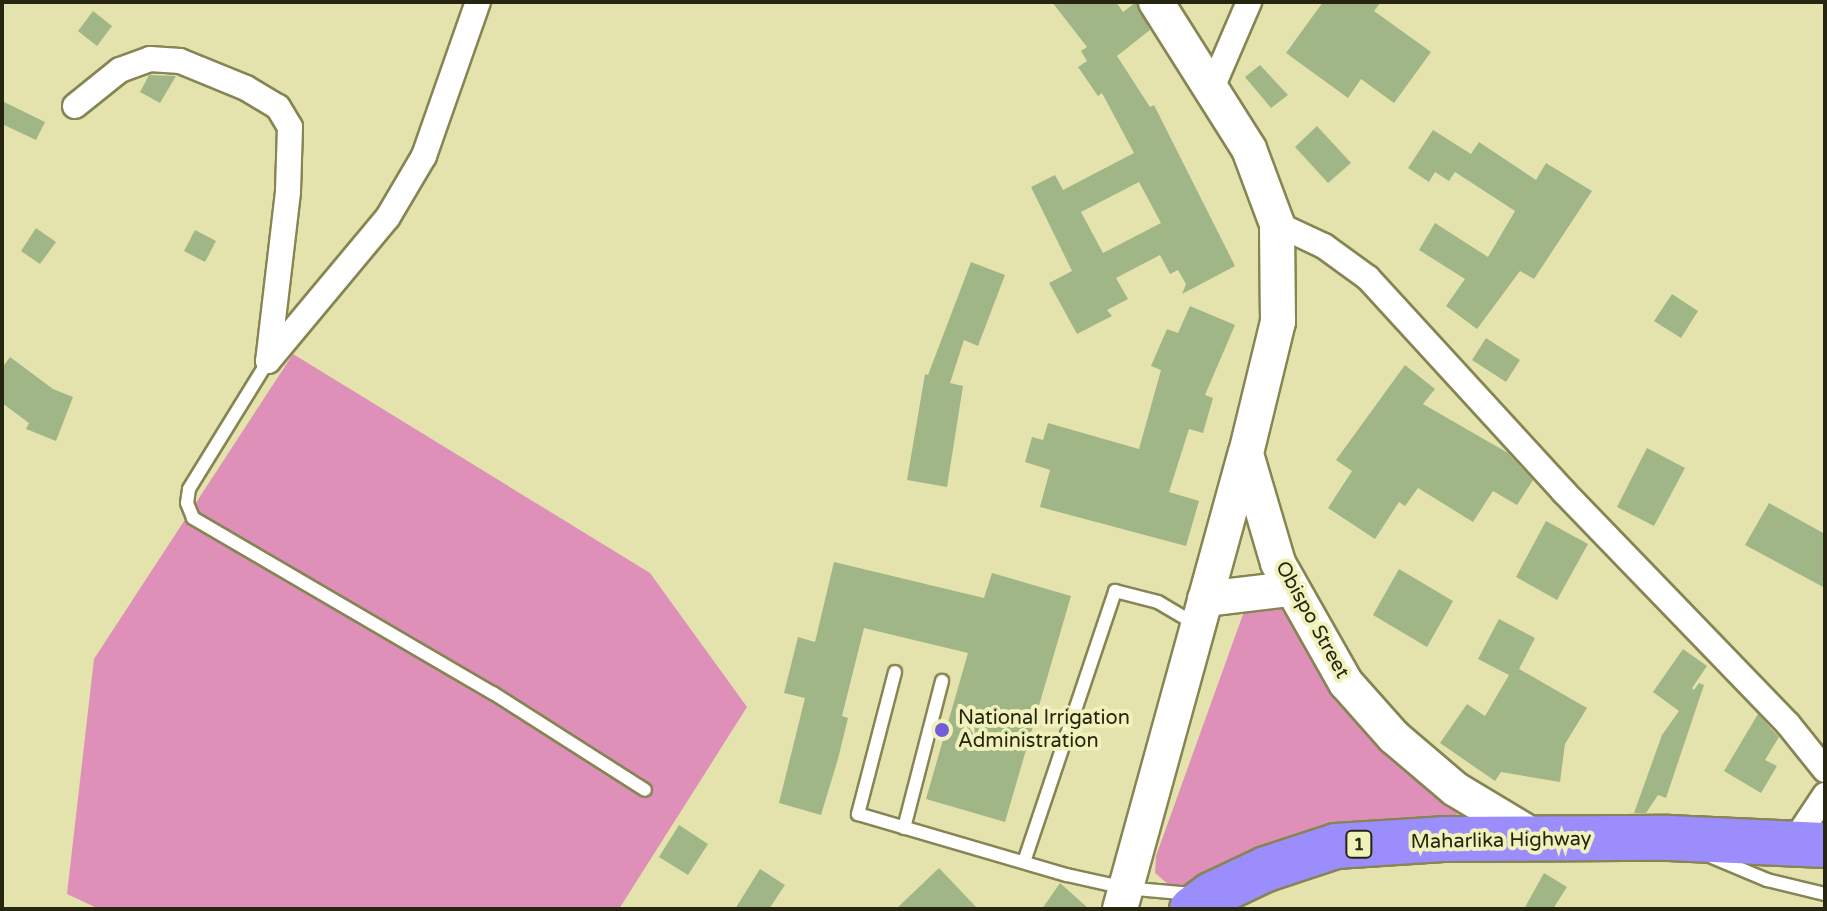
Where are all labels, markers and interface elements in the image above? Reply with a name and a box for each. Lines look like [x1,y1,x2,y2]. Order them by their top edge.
street label: Obispo Street [1270,557,1354,683]
place label: National Irrigation Administration [958,706,1130,753]
marker: National Irrigation Administration [933,721,951,739]
street label: Maharlika Highway [1410,827,1592,855]
road number: 1 [1345,830,1373,858]

